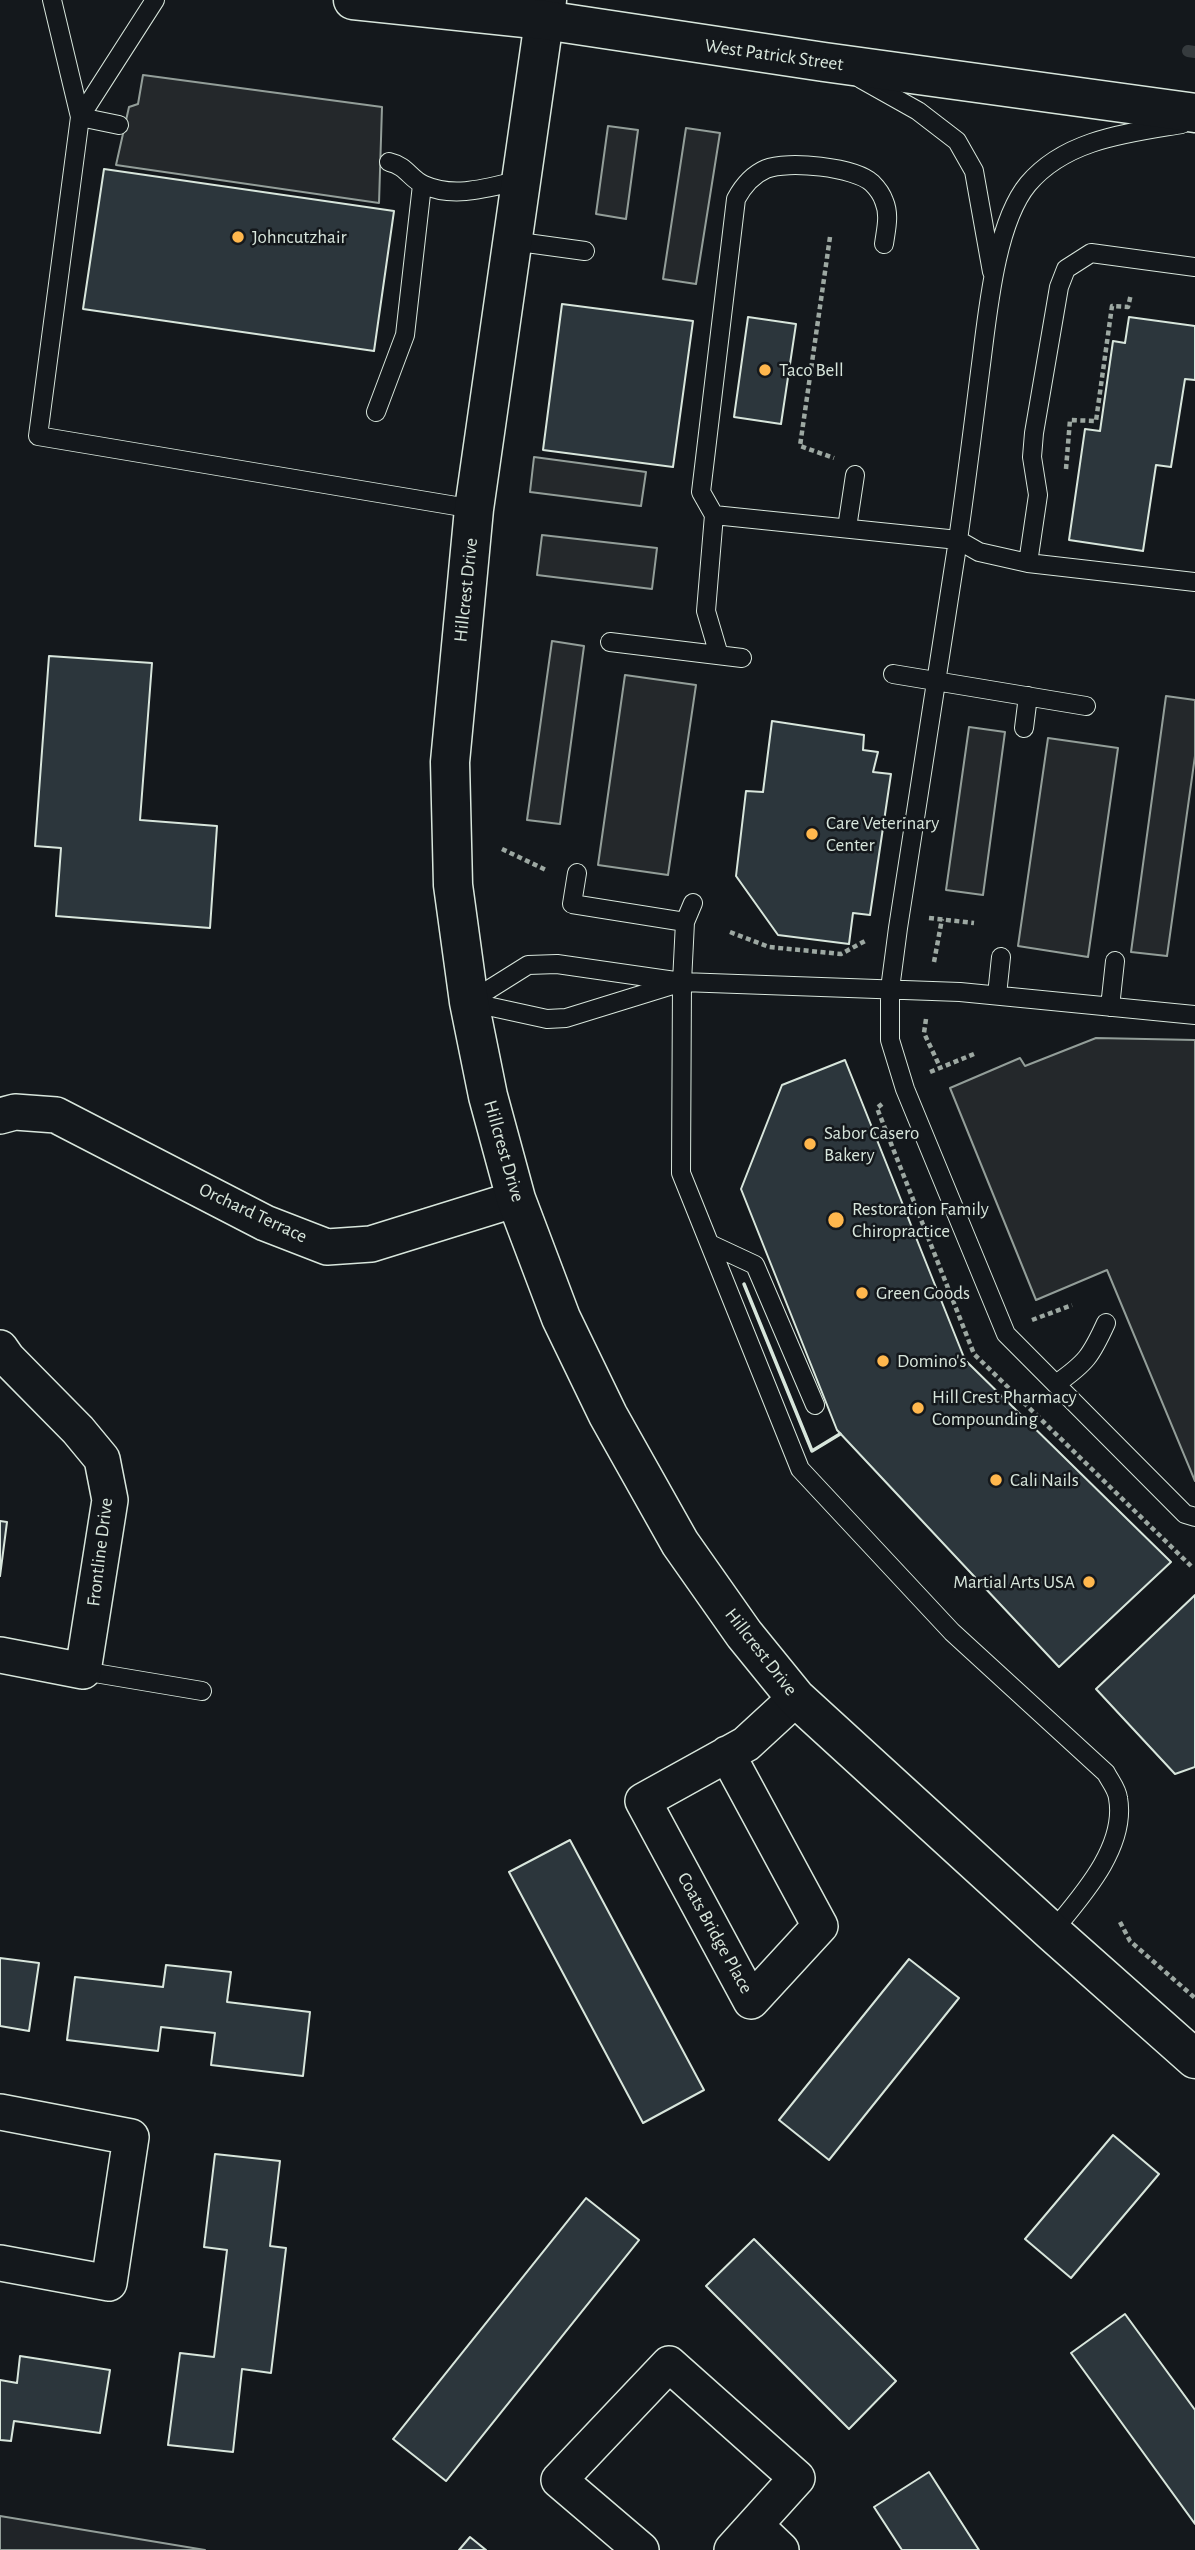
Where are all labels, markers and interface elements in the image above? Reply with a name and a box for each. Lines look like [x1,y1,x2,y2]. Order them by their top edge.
street label: West Patrick Street [703,34,845,76]
place label: Johncutzhair [252,226,347,248]
marker: Johncutzhair [230,229,246,245]
place label: Taco Bell [779,359,844,381]
marker: Taco Bell [757,362,773,378]
street label: Hillcrest Drive [449,537,483,643]
place label: Care Veterinary Center [826,812,939,856]
marker: Care Veterinary Center [804,826,820,842]
street label: Hillcrest Drive [479,1098,529,1204]
place label: Sabor Casero Bakery [824,1122,919,1166]
marker: Sabor Casero Bakery [802,1136,818,1152]
street label: Orchard Terrace [195,1178,311,1248]
place label: Restoration Family Chiropractice [852,1198,989,1242]
marker: Restoration Family Chiropractice [826,1210,846,1230]
place label: Green Goods [876,1282,970,1304]
marker: Green Goods [854,1285,870,1301]
place label: Domino's [897,1350,966,1372]
marker: Domino's [875,1353,891,1369]
place label: Hill Crest Pharmacy Compounding [932,1386,1077,1430]
marker: Hill Crest Pharmacy Compounding [910,1400,926,1416]
place label: Cali Nails [1010,1469,1079,1491]
marker: Cali Nails [988,1472,1004,1488]
street label: Frontline Drive [82,1496,118,1608]
place label: Martial Arts USA [953,1571,1075,1593]
marker: Martial Arts USA [1081,1574,1097,1590]
street label: Hillcrest Drive [720,1604,802,1700]
street label: Coats Bridge Place [672,1868,758,1998]

